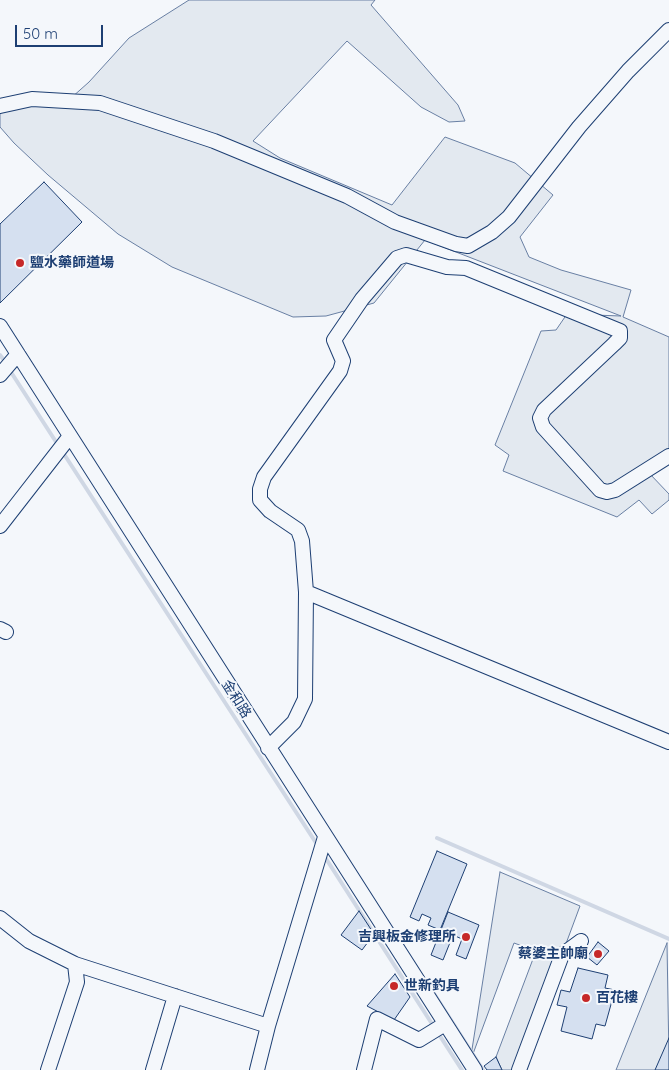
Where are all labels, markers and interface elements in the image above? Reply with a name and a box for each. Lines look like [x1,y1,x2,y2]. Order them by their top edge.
scale bar [18,15,105,47]
text: 50 m [23,24,58,43]
place label: 鹽水藥師道場 [30,255,114,271]
marker: 鹽水藥師道場 [14,257,26,269]
street label: 金和路 [218,677,254,721]
place label: 吉興板金修理所 [358,929,456,945]
marker: 吉興板金修理所 [460,931,472,943]
place label: 蔡婆主帥廟 [518,946,588,962]
marker: 蔡婆主帥廟 [592,948,604,960]
place label: 世新釣具 [404,978,460,994]
marker: 世新釣具 [388,980,400,992]
place label: 百花樓 [596,990,638,1006]
marker: 百花樓 [580,992,592,1004]

